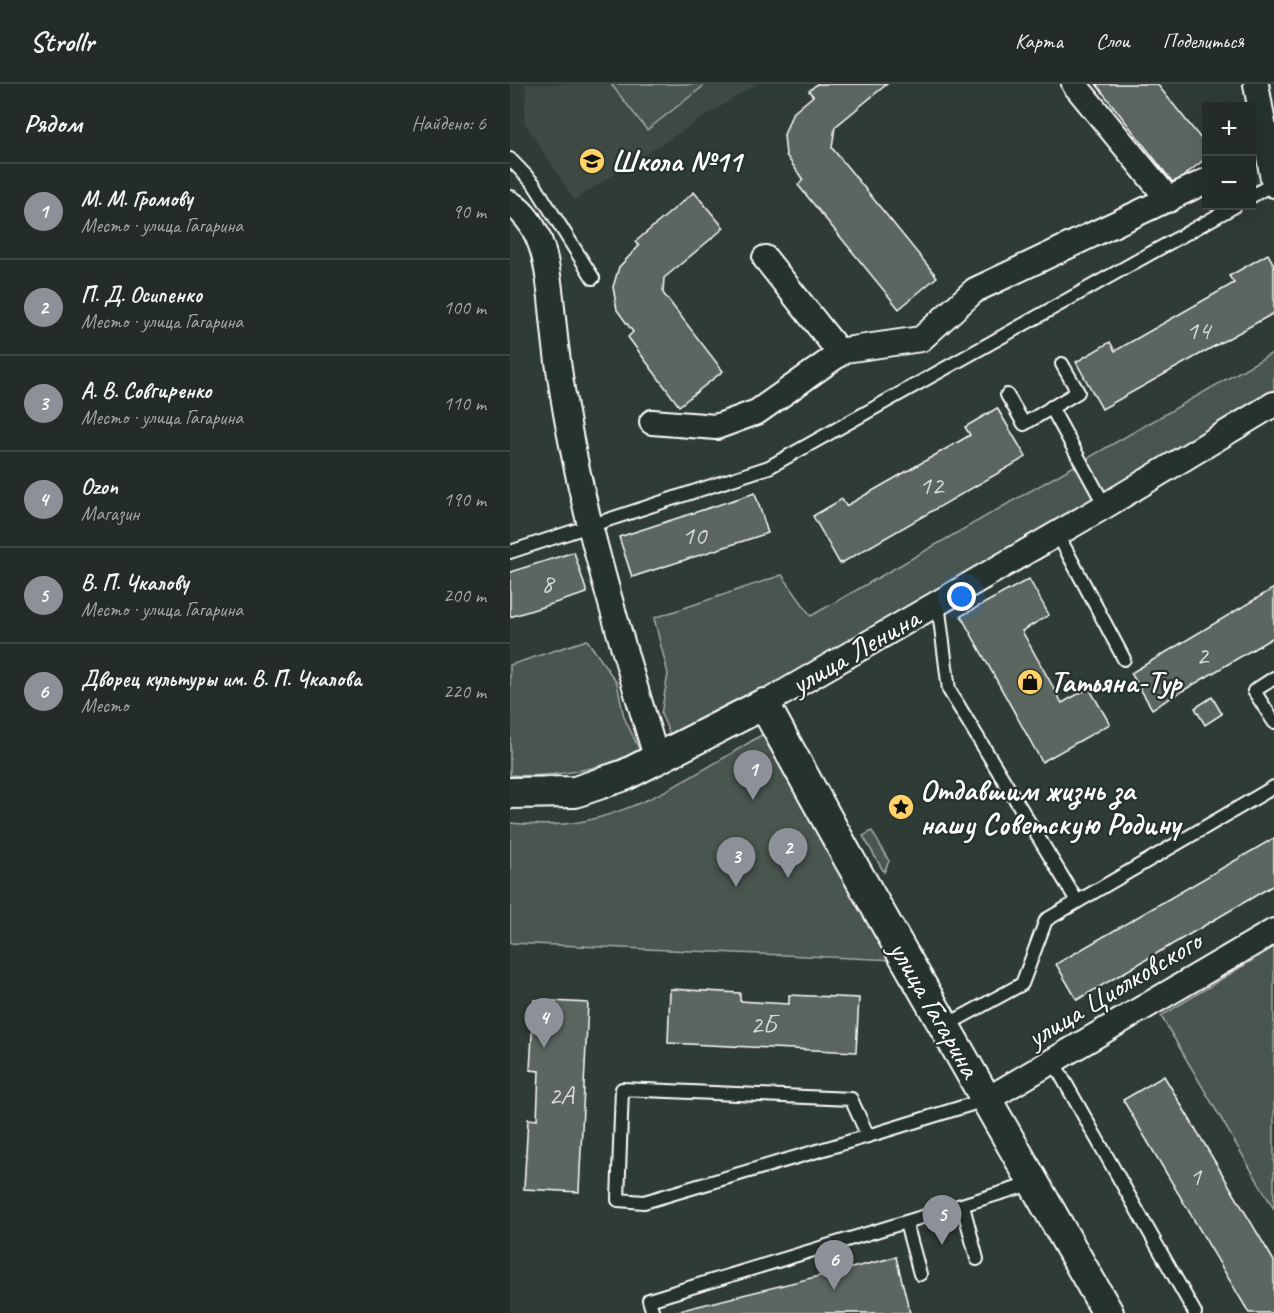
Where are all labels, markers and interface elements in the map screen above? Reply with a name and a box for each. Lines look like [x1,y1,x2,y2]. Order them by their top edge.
text: Strollr [30,24,94,59]
text: Карта [1015,28,1063,54]
text: Слои [1096,28,1130,54]
text: Поделиться [1163,28,1244,54]
map controls [1202,102,1256,210]
button: + [1202,102,1256,156]
text: Рядом [24,107,82,140]
text: Найдено: 6 [411,111,486,136]
place label: Школа №11 [611,142,745,180]
school or university icon: Школа №11 [577,146,607,176]
button: − [1202,156,1256,210]
text: М. М. Громову [81,185,193,213]
text: 1 [39,199,48,224]
text: 90 m [452,199,486,224]
text: Место · улица Гагарина [81,213,243,238]
text: П. Д. Осипенко [81,281,202,309]
text: 2 [39,295,48,320]
text: 100 m [443,295,486,320]
text: Место · улица Гагарина [81,309,243,334]
house number: 14 [1186,313,1213,347]
text: А. В. Совгиренко [81,377,211,405]
text: 3 [39,391,48,416]
text: 110 m [443,391,486,416]
text: Место · улица Гагарина [81,405,243,430]
house number: 12 [919,468,945,502]
text: Ozon [81,473,118,501]
text: 4 [39,487,48,512]
text: 190 m [443,487,486,512]
text: Магазин [81,501,139,526]
house number: 10 [682,518,708,552]
house number: 8 [541,566,556,600]
text: В. П. Чкалову [81,569,188,597]
your location [947,582,976,611]
text: 5 [39,583,48,608]
text: 200 m [443,583,486,608]
text: Место · улица Гагарина [81,597,243,622]
street label: улица Ленина [782,598,929,704]
house number: 2 [1196,638,1210,672]
place label: Татьяна-Тур [1050,663,1184,701]
text: Дворец культуры им. В. П. Чкалова [81,665,361,693]
shop icon: Татьяна-Тур [1015,667,1045,697]
text: 6 [39,679,48,704]
text: 220 m [443,679,486,704]
text: Место [81,693,128,718]
pin: 1 [734,750,772,800]
place label: Отдавшим жизнь за нашу Советскую Родину [920,771,1183,844]
place icon: Отдавшим жизнь за нашу Советскую Родину [886,792,916,822]
pin: 2 [768,828,808,878]
pin: 3 [716,838,756,887]
street label: улица Циолковского [1018,920,1211,1057]
street label: улица Гагарина [880,932,990,1086]
pin: 4 [525,998,564,1048]
house number: 2Б [750,1007,780,1041]
house number: 2А [548,1078,575,1112]
house number: 1 [1189,1159,1203,1193]
pin: 5 [922,1196,962,1245]
pin: 6 [814,1240,854,1290]

